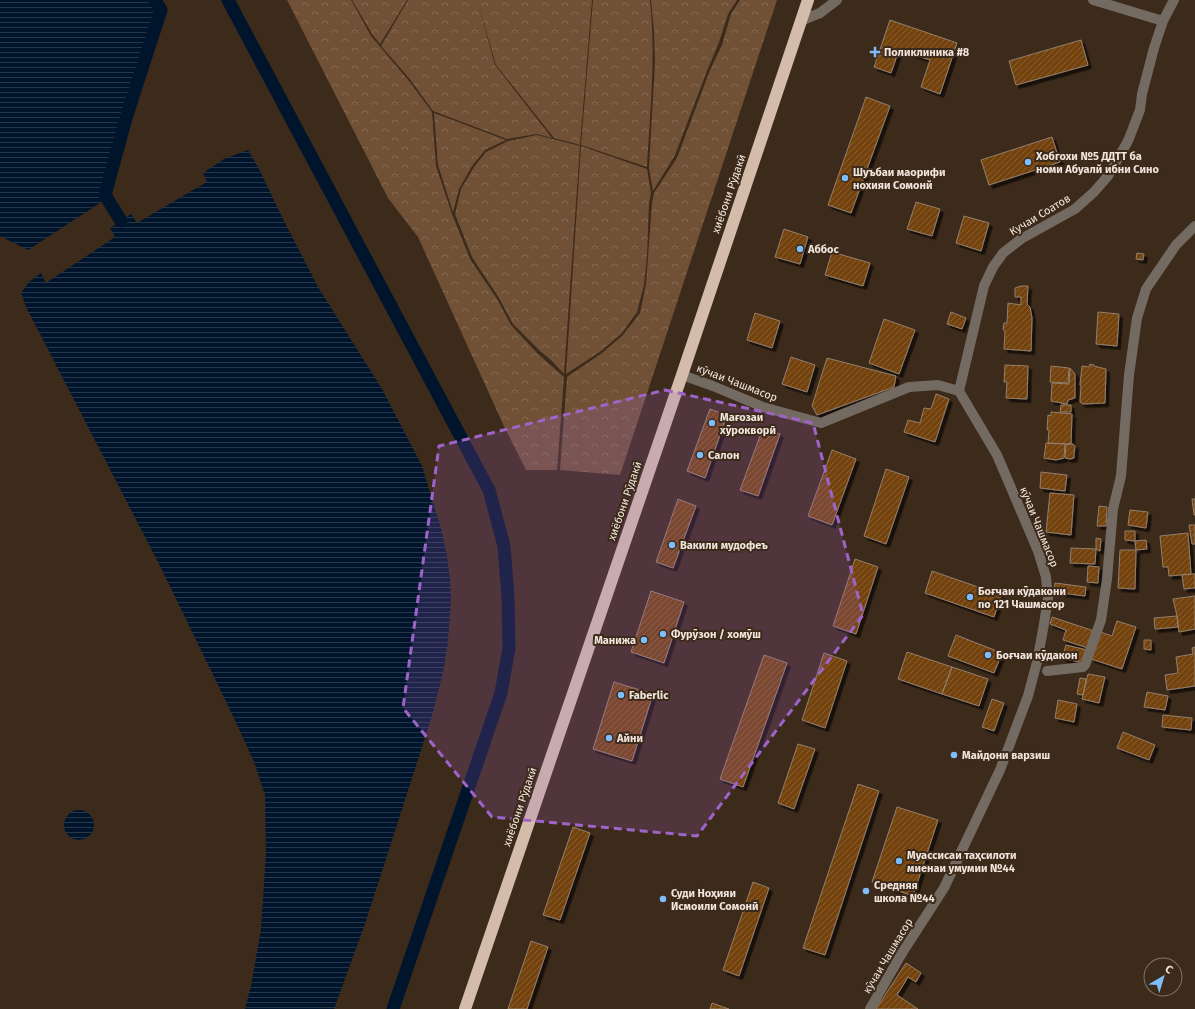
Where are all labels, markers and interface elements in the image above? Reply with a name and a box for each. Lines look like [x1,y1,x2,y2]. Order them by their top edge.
marker: Поликлиника #8 [869,46,881,58]
place label: Поликлиника #8 [884,46,970,59]
place label: Хобгохи №5 ДДТТ ба номи Абуалй ибни Сино [1035,150,1159,176]
street label: хиёбони Рӯдакӣ [709,153,749,235]
marker: Хобгохи №5 ДДТТ ба номи Абуалй ибни Сино [1023,157,1033,167]
place label: Шуъбаи маорифи нохияи Сомонй [853,166,945,192]
marker: Шуъбаи маорифи нохияи Сомонй [840,173,850,183]
street label: Кучаи Соатов [1007,192,1073,238]
place label: Аббос [807,243,840,256]
marker: Аббос [795,244,805,254]
street label: кӯчаи Чашмасор [695,362,779,404]
place label: Мағозаи хӯрокворӣ [719,411,776,437]
marker: Мағозаи хӯрокворӣ [707,418,717,428]
place label: Салон [708,449,739,462]
marker: Салон [695,450,705,460]
street label: хиёбони Рӯдакӣ [605,460,645,542]
street label: кӯчаи Чашмасор [1017,485,1061,569]
place label: Вакили мудофеъ [680,539,768,552]
marker: Вакили мудофеъ [667,540,677,550]
place label: Боғчаи кӯдакони no 121 Чашмасор [978,585,1066,611]
marker: Боғчаи кӯдакони no 121 Чашмасор [965,592,975,602]
place label: Фурӯзон / хомӯш [671,628,761,641]
marker: Фурӯзон / хомӯш [658,629,668,639]
place label: Манижа [594,634,636,647]
marker: Манижа [639,635,649,645]
place label: Боғчаи кӯдакон [996,649,1078,662]
marker: Боғчаи кӯдакон [983,650,993,660]
place label: Faberlic [629,689,669,702]
marker: Faberlic [616,690,626,700]
place label: Айни [616,732,643,745]
marker: Айни [604,733,614,743]
place label: Майдони варзиш [962,749,1050,762]
marker: Майдони варзиш [949,750,959,760]
street label: хиёбони Рӯдакӣ [500,766,540,848]
place label: Муассисаи таҳсилоти миенаи умумии №44 [907,849,1017,875]
marker: Муассисаи таҳсилоти миенаи умумии №44 [894,856,904,866]
place label: Средняя школа №44 [874,879,935,905]
marker: Средняя школа №44 [861,886,871,896]
place label: Суди Ноҳияи Исмоили Сомонӣ [671,887,759,913]
marker: Суди Ноҳияи Исмоили Сомонӣ [658,894,668,904]
street label: кӯчаи Чашмасор [860,916,916,996]
north arrow [1143,957,1183,997]
text: С [1162,962,1176,977]

